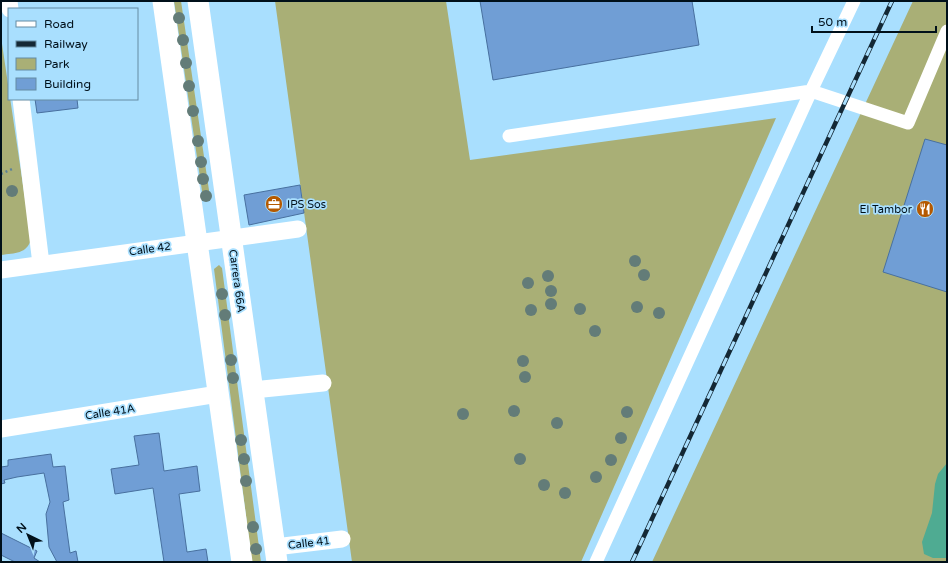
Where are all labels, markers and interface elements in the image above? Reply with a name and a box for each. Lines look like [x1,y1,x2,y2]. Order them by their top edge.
legend [8,8,138,100]
scale bar [812,8,936,34]
text: 50 m [818,15,847,29]
text: Road [44,17,74,31]
text: Railway [44,37,88,51]
text: Park [44,57,70,71]
text: Building [44,77,91,91]
office icon: IPS Sos [264,194,284,214]
place label: IPS Sos [287,198,326,211]
restaurant icon: El Tambor [915,199,935,219]
place label: El Tambor [859,203,913,216]
street label: Calle 42 [128,240,172,258]
street label: Carrera 66A [226,249,248,313]
street label: Calle 41A [84,402,136,422]
north arrow [8,515,48,555]
text: N [14,520,29,536]
street label: Calle 41 [287,534,331,552]

